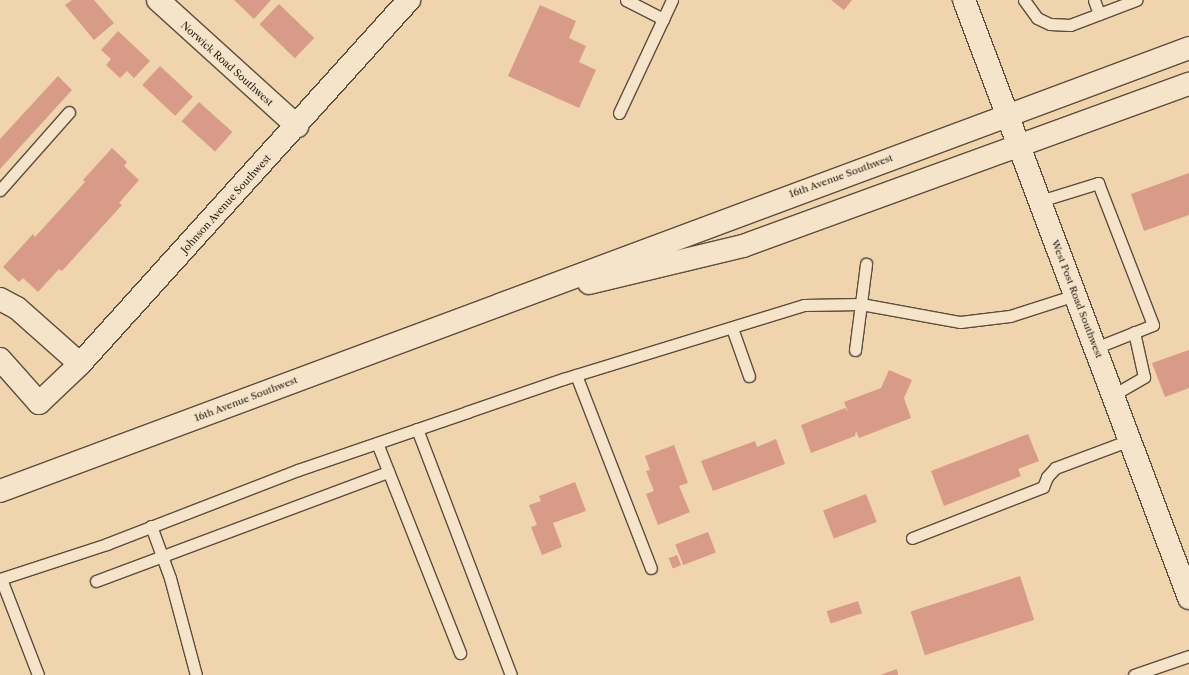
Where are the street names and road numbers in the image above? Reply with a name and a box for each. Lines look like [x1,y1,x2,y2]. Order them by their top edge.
street label: Norwick Road Southwest [178,19,276,109]
street label: Johnson Avenue Southwest [178,152,274,256]
street label: 16th Avenue Southwest [787,152,895,200]
street label: West Post Road Southwest [1049,238,1105,360]
street label: 16th Avenue Southwest [193,374,299,424]

